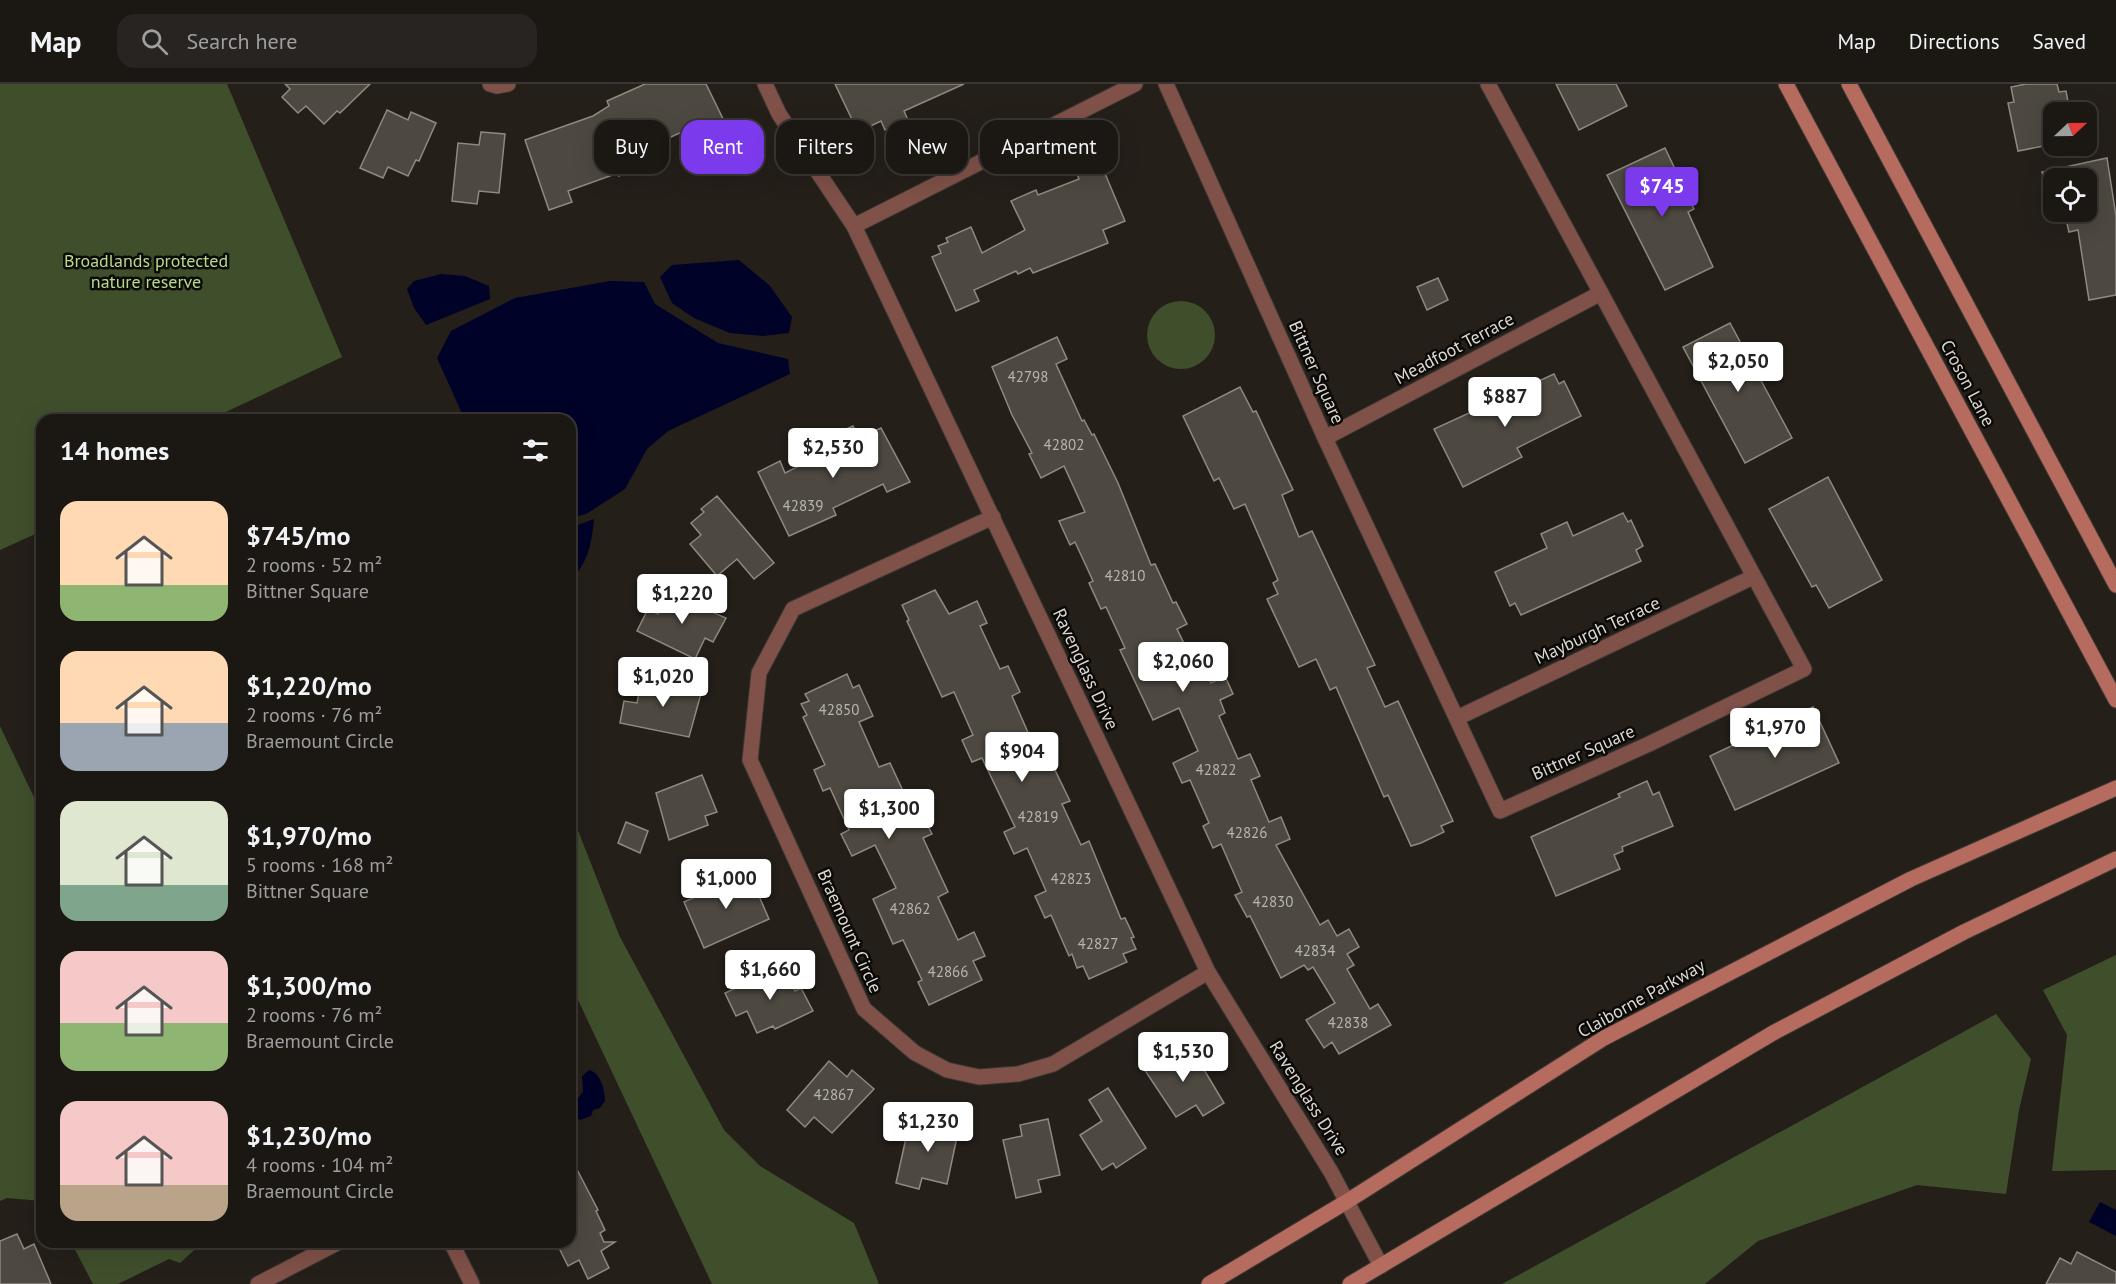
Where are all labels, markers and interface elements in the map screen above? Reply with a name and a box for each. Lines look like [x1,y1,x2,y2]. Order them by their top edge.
search box [117,14,537,68]
text: Map [30,23,81,60]
icon: search [138,25,171,58]
text: Search here [186,27,297,55]
text: Map [1837,28,1876,55]
text: Directions [1909,28,2000,55]
text: Saved [2033,28,2086,55]
north arrow [2043,102,2097,156]
map controls [2043,102,2097,222]
chip: Buy [594,120,669,174]
chip: Rent [681,120,764,174]
chip: Filters [776,120,874,174]
chip: New [886,120,968,174]
chip: Apartment [980,120,1118,174]
pin: $745 [1626,167,1698,218]
button: locate [2043,168,2097,222]
text: $745 [1639,173,1685,199]
park label: Broadlands protected nature reserve [64,249,228,293]
street label: Meadfoot Terrace [1390,307,1518,389]
street label: Bittner Square [1284,317,1350,427]
street label: Croson Lane [1936,336,2000,430]
pin: $2,050 [1689,342,1787,393]
text: $2,050 [1707,348,1769,374]
house number: 42798 [1008,367,1048,386]
pin: $887 [1469,377,1541,428]
text: $887 [1482,383,1528,409]
pin: $2,530 [784,428,882,479]
text: 14 homes [60,434,169,467]
icon: filters [519,434,552,467]
text: $2,530 [802,434,864,460]
house number: 42802 [1044,435,1084,454]
house number: 42839 [783,496,823,515]
text: $745/mo [246,519,350,552]
icon: home [108,525,180,597]
text: 2 rooms · 52 m² [246,552,382,578]
house number: 42810 [1105,566,1145,585]
pin: $1,220 [633,574,731,625]
text: Bittner Square [246,578,369,604]
text: $1,220 [651,580,713,606]
street label: Mayburgh Terrace [1531,591,1663,669]
street label: Ravenglass Drive [1048,605,1124,733]
pin: $2,060 [1134,642,1232,693]
text: $2,060 [1152,648,1214,674]
pin: $1,020 [614,657,712,708]
text: $1,020 [632,663,694,689]
text: $1,220/mo [246,669,372,702]
icon: home [108,675,180,747]
house number: 42850 [819,700,859,719]
text: 2 rooms · 76 m² [246,702,382,728]
pin: $1,970 [1726,708,1824,759]
text: $1,970 [1744,714,1806,740]
street label: Bittner Square [1528,719,1638,785]
text: Braemount Circle [246,728,394,754]
pin: $904 [986,732,1058,783]
text: $904 [999,738,1045,764]
house number: 42822 [1196,760,1236,779]
pin: $1,300 [840,789,938,840]
text: $1,300 [858,795,920,821]
house number: 42819 [1018,807,1058,826]
text: $1,970/mo [246,819,372,852]
house number: 42826 [1227,823,1267,842]
icon: home [108,825,180,897]
text: 5 rooms · 168 m² [246,852,393,878]
pin: $1,000 [677,859,775,910]
text: $1,000 [695,865,757,891]
street label: Braemount Circle [812,865,888,997]
house number: 42823 [1051,869,1091,888]
text: Bittner Square [246,878,369,904]
house number: 42830 [1253,892,1293,911]
house number: 42862 [890,899,930,918]
house number: 42827 [1078,934,1118,953]
house number: 42834 [1295,941,1335,960]
pin: $1,660 [721,950,819,1001]
street label: Claiborne Parkway [1573,953,1709,1043]
text: $1,660 [739,956,801,982]
house number: 42866 [928,962,968,981]
text: $1,300/mo [246,969,372,1002]
icon: home [108,975,180,1047]
text: 2 rooms · 76 m² [246,1002,382,1028]
house number: 42838 [1328,1013,1368,1032]
text: Braemount Circle [246,1028,394,1054]
pin: $1,530 [1134,1032,1232,1083]
street label: Ravenglass Drive [1265,1036,1353,1160]
text: $1,530 [1152,1038,1214,1064]
house number: 42867 [814,1085,854,1104]
pin: $1,230 [879,1102,977,1153]
text: $1,230 [897,1108,959,1134]
text: $1,230/mo [246,1119,372,1152]
icon: home [108,1125,180,1197]
text: 4 rooms · 104 m² [246,1152,393,1178]
text: Braemount Circle [246,1178,394,1204]

